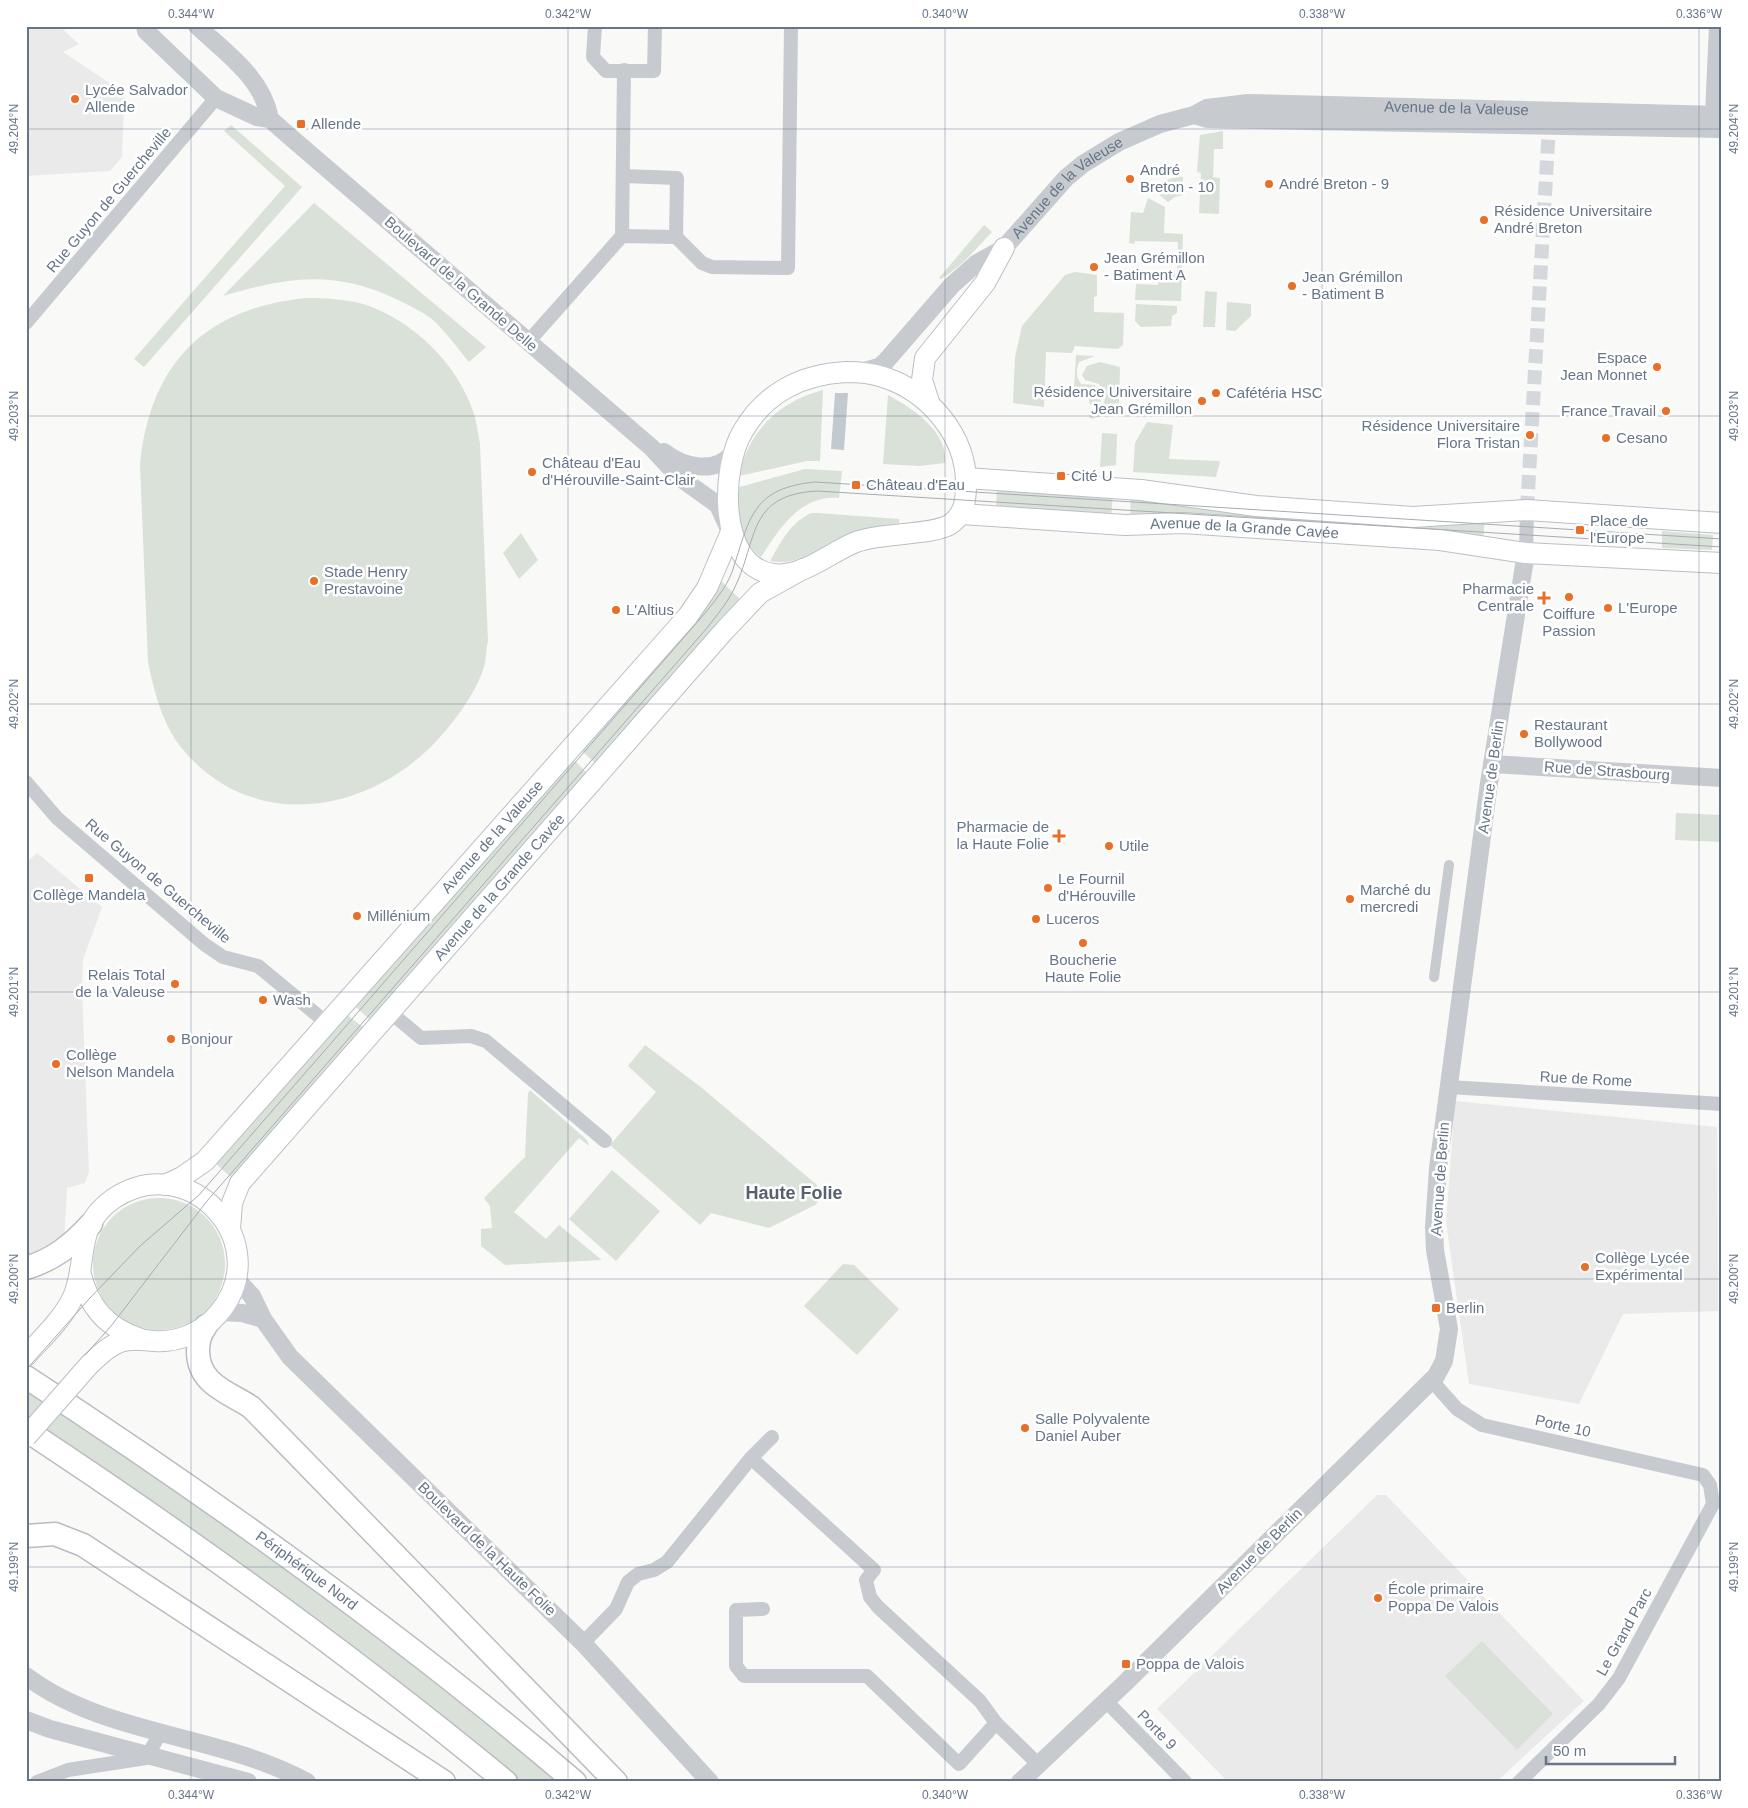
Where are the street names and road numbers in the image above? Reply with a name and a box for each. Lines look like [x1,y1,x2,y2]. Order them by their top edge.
street label: Avenue de la Valeuse [1384,97,1529,118]
street label: Rue Guyon de Guercheville [43,124,174,276]
street label: Avenue de la Valeuse [1008,133,1126,241]
street label: Boulevard de la Grande Delle [381,213,541,355]
street label: Avenue de la Grande Cavée [1150,514,1339,541]
street label: Avenue de Berlin [1474,719,1507,835]
street label: Rue de Strasbourg [1544,758,1670,783]
street label: Avenue de la Valeuse [438,777,546,896]
street label: Avenue de la Grande Cavée [430,810,568,964]
street label: Rue Guyon de Guercheville [82,815,234,946]
street label: Rue de Rome [1539,1068,1633,1089]
street label: Avenue de Berlin [1427,1122,1452,1236]
street label: Porte 10 [1534,1411,1593,1440]
street label: Boulevard de la Haute Folie [415,1478,560,1619]
street label: Avenue de Berlin [1212,1504,1305,1597]
street label: Périphérique Nord [253,1527,361,1613]
street label: Le Grand Parc [1592,1585,1655,1679]
street label: Porte 9 [1134,1706,1180,1753]

